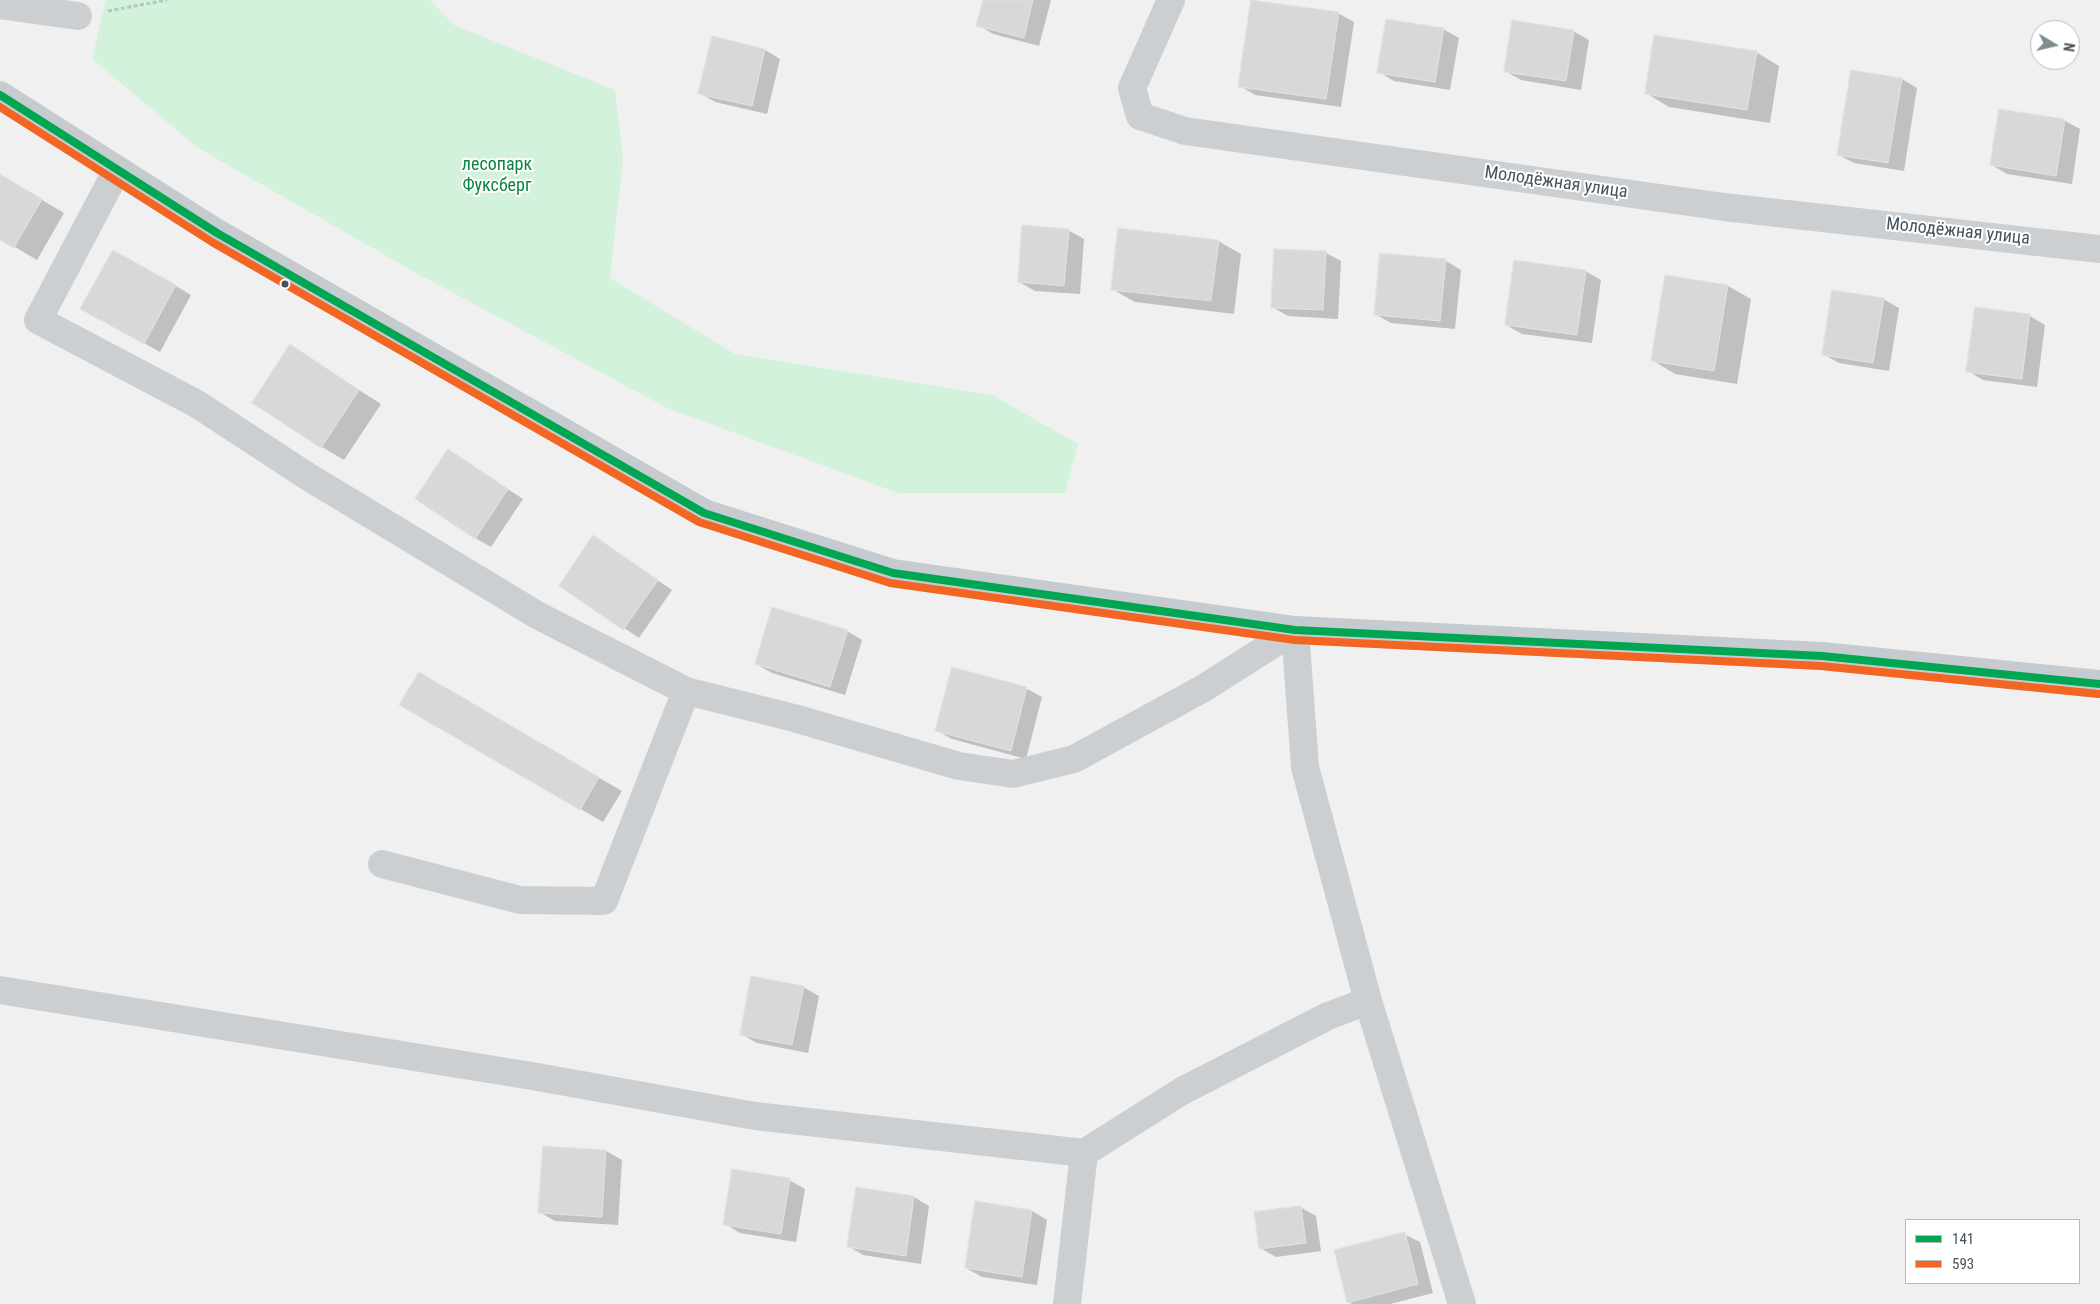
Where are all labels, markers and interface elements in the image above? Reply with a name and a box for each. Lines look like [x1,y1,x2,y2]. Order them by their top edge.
north arrow [2030,20,2080,70]
text: N [2060,42,2077,53]
park label: лесопарк Фуксберг [462,154,532,196]
street label: Молодёжная улица [1483,162,1629,204]
street label: Молодёжная улица [1885,214,2031,250]
unlabelled marker [280,279,290,289]
legend [1905,1219,2080,1284]
text: 141 [1952,1230,1974,1248]
text: 593 [1952,1255,1974,1273]

